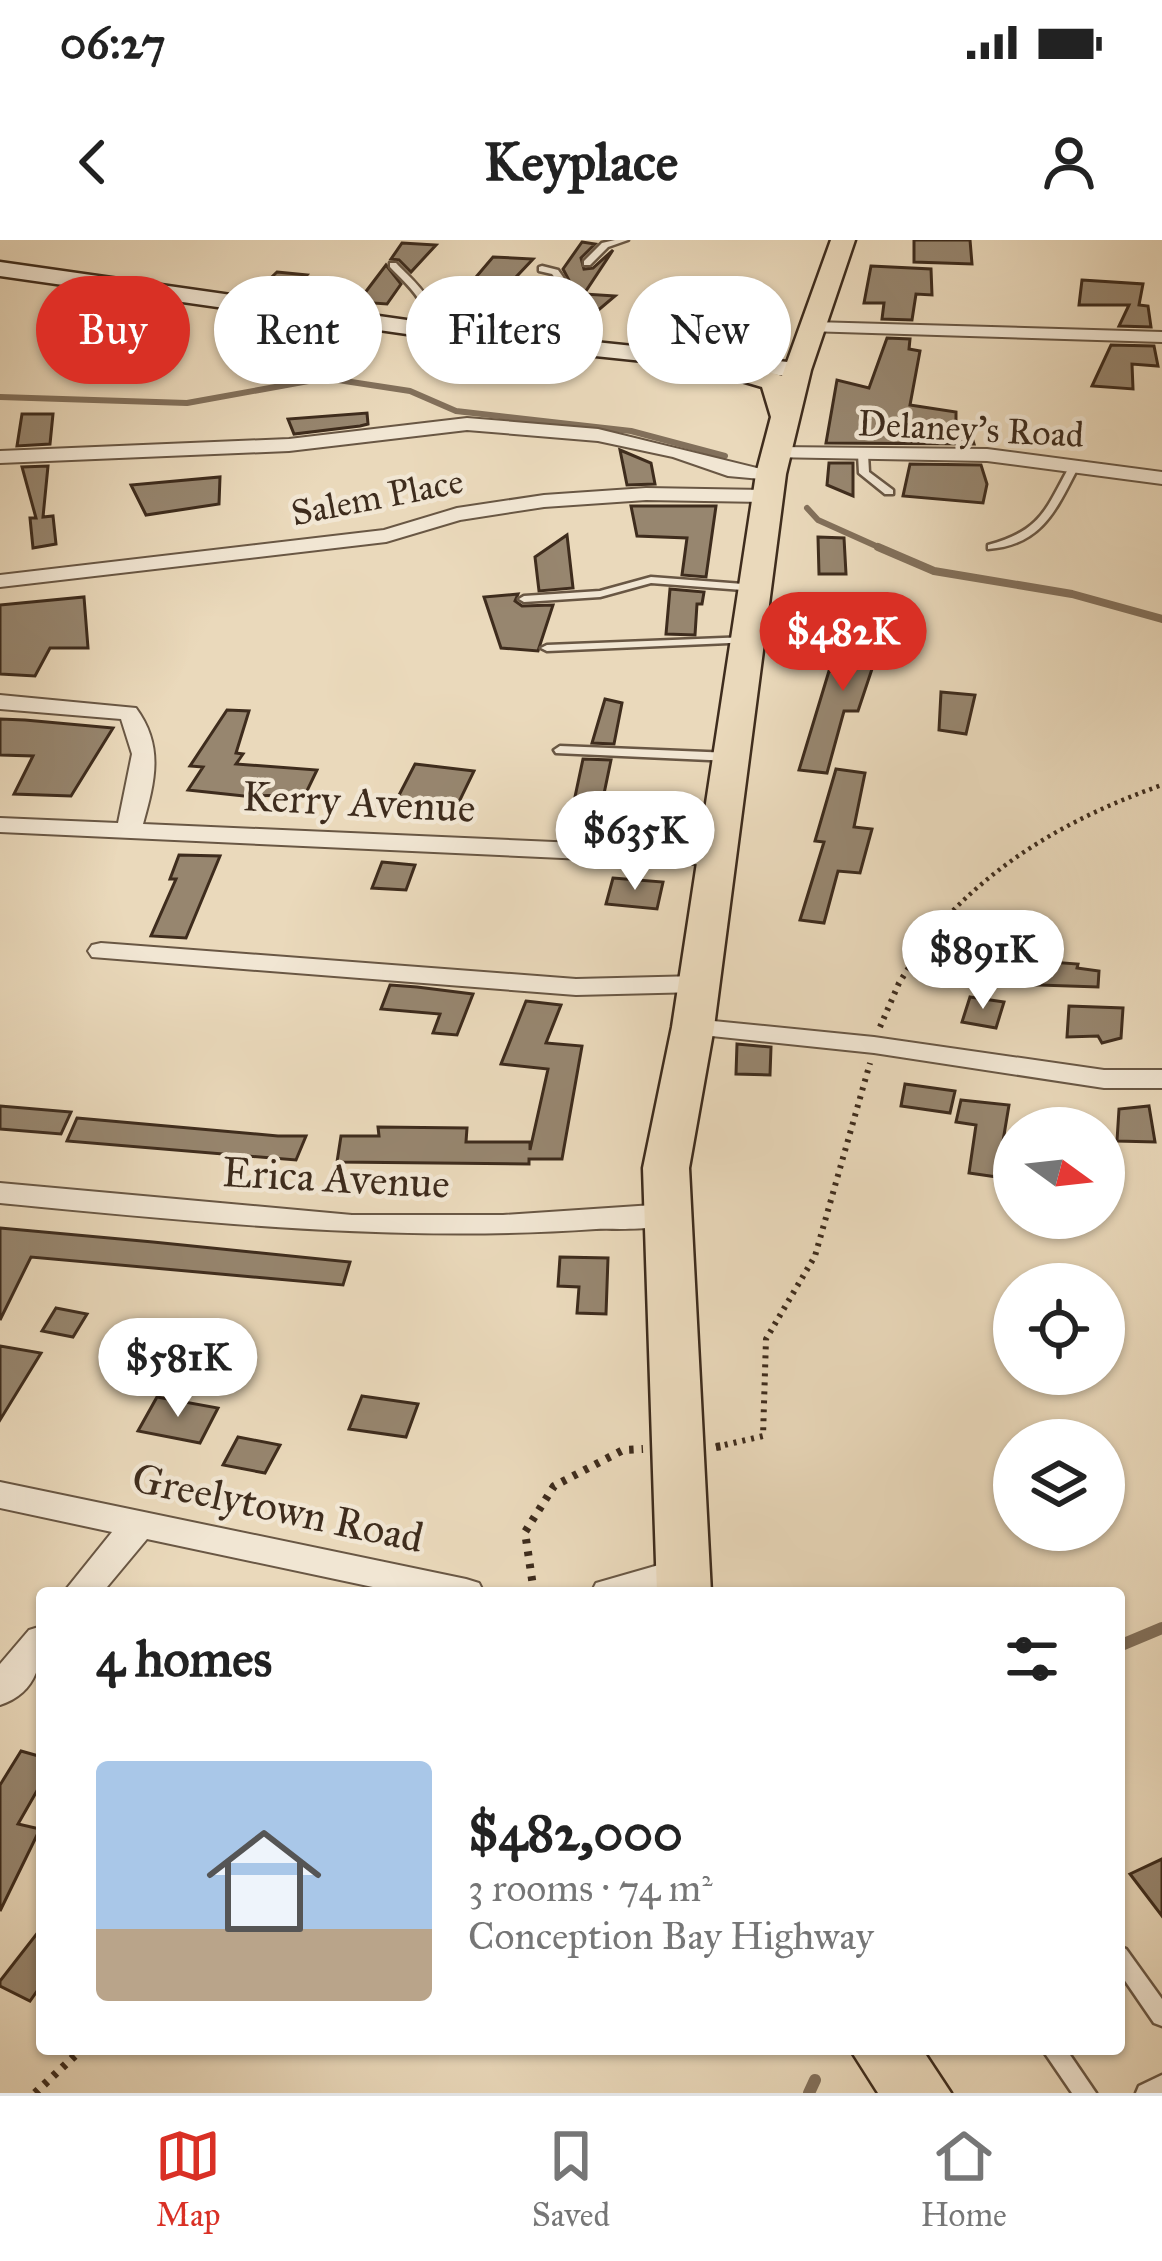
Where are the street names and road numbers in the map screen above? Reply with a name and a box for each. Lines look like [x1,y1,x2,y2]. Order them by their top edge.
street label: Delaney's Road [857,401,1085,457]
street label: Salem Place [287,459,467,535]
street label: Kerry Avenue [241,770,477,834]
street label: Erica Avenue [221,1146,451,1210]
street label: Greelytown Road [127,1452,428,1564]

